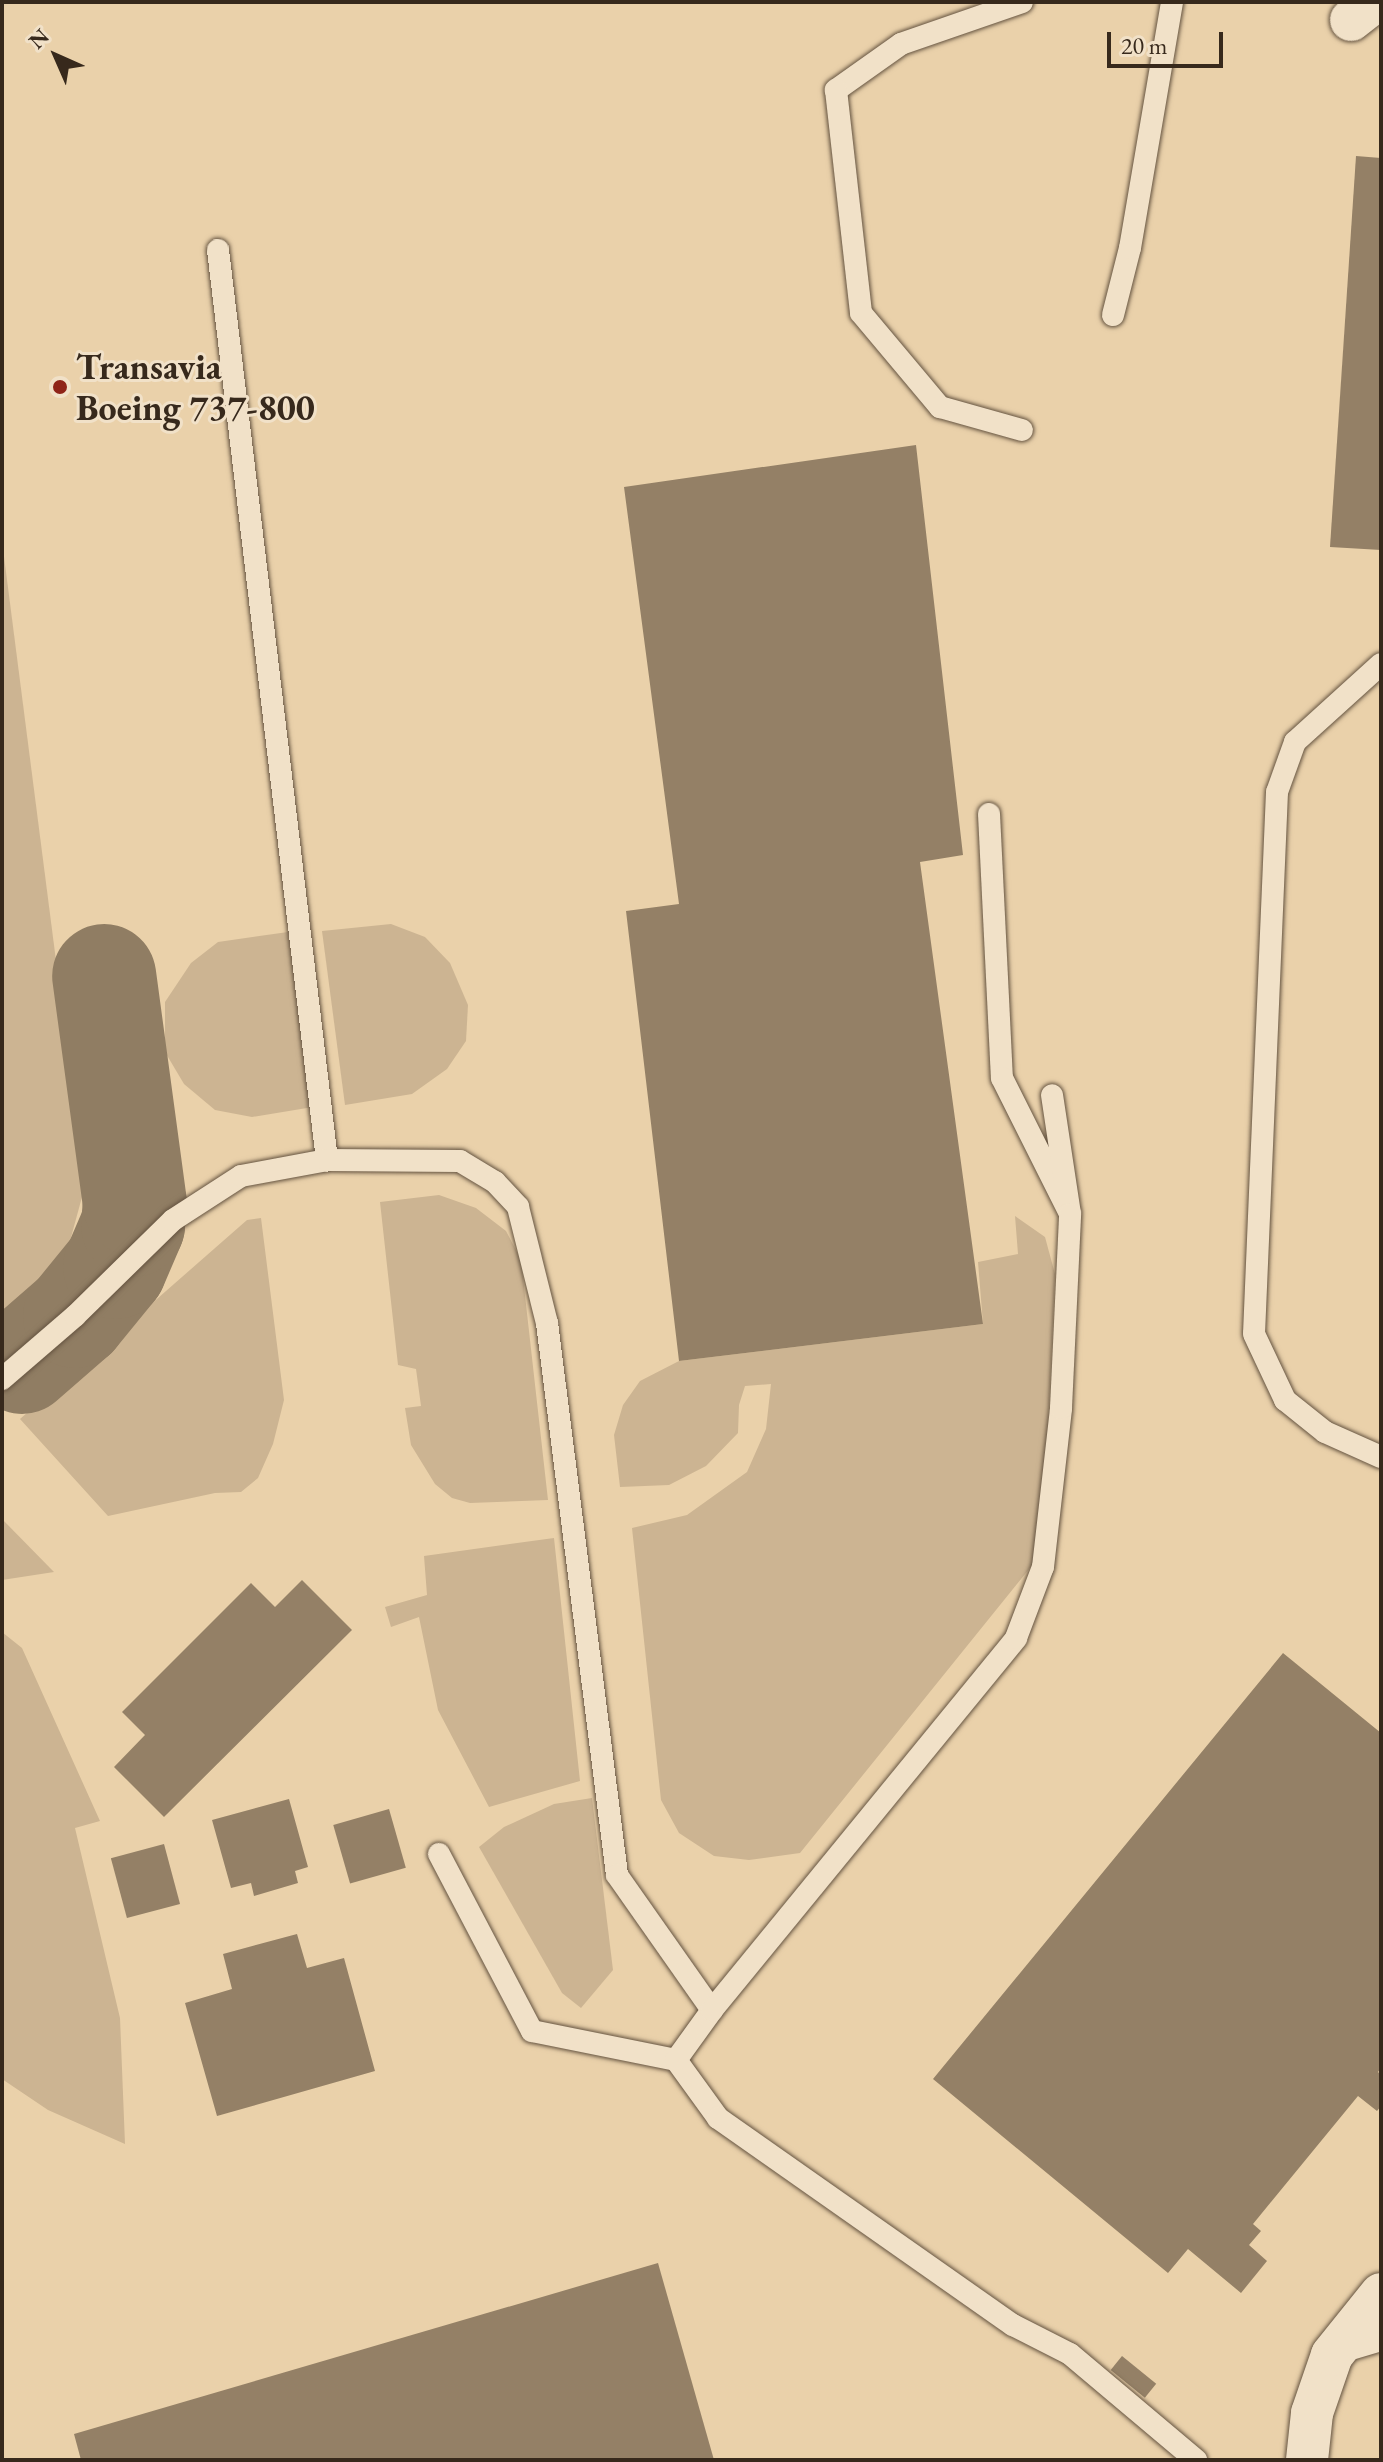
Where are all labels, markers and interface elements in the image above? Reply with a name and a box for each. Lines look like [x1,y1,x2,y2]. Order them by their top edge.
north arrow [16,16,96,96]
scale bar [1111,16,1227,66]
text: N [22,22,55,55]
text: 20 m [1121,30,1168,61]
place label: Transavia Boeing 737-800 [76,344,315,429]
marker: Transavia Boeing 737-800 [51,378,69,396]

